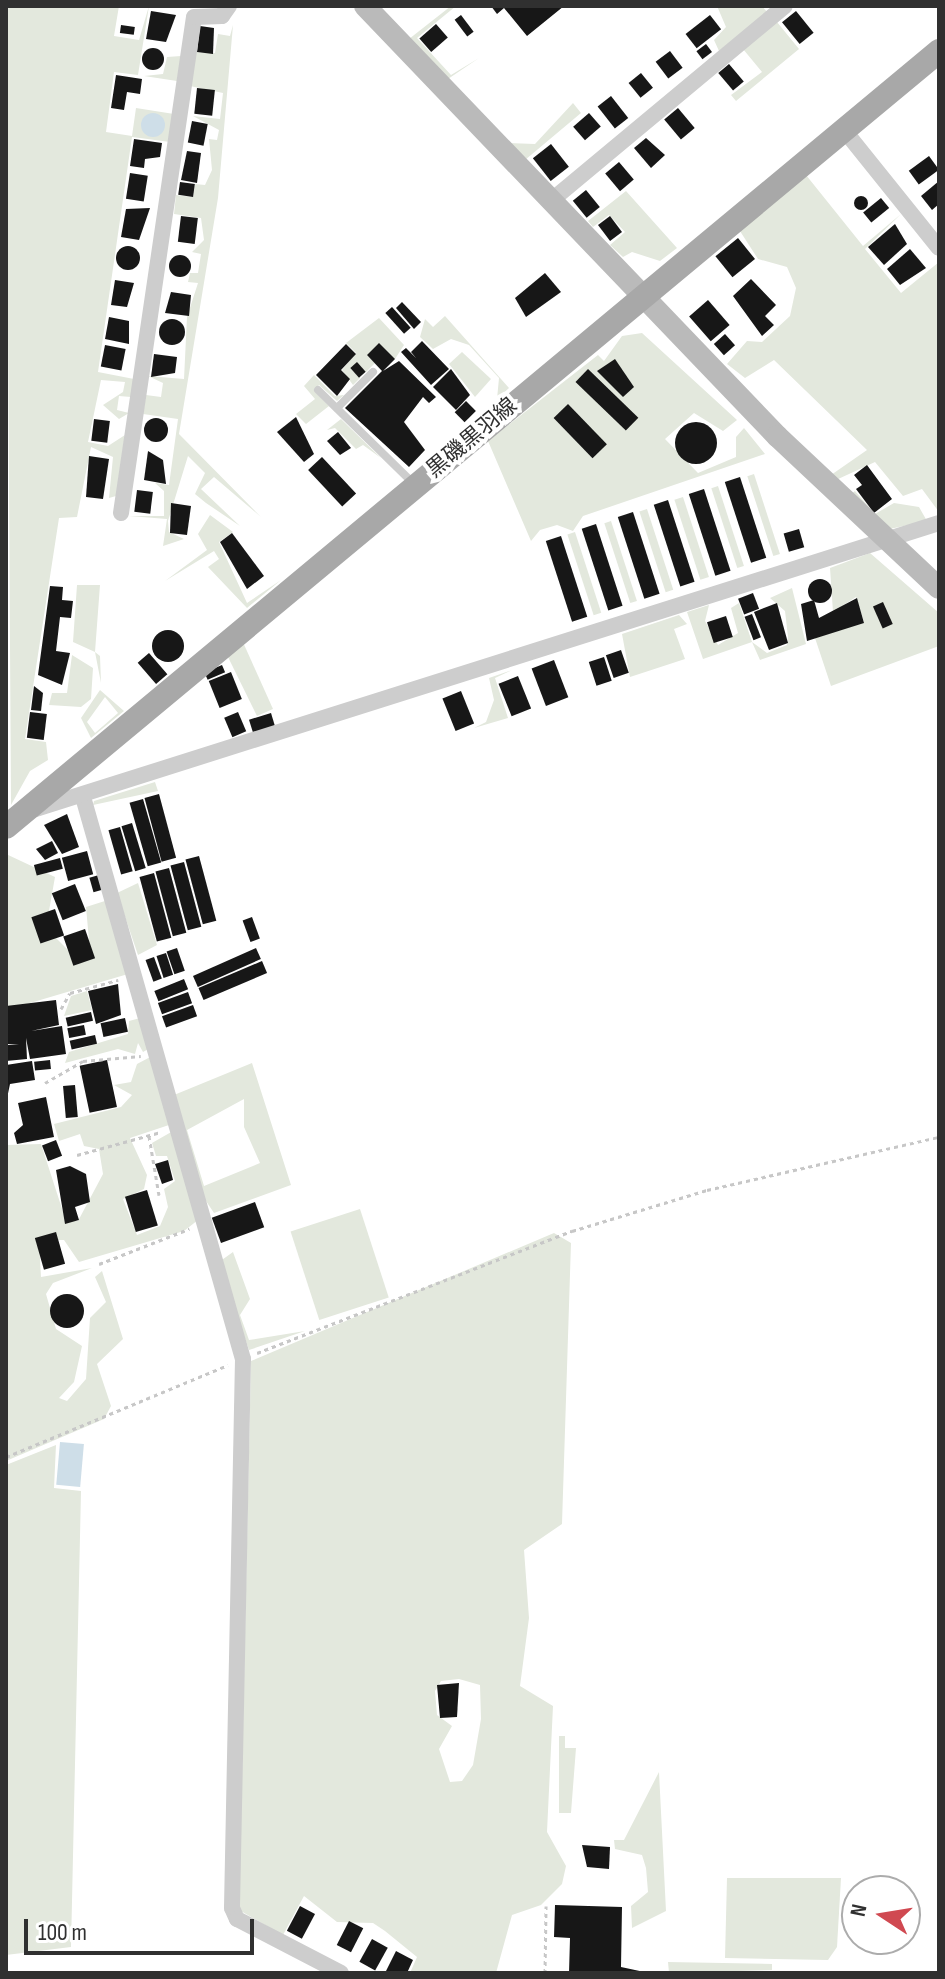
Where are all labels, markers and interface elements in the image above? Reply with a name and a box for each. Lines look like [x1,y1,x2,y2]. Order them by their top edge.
street label: 黒磯黒羽線 [421,393,523,483]
north arrow [841,1875,921,1955]
text: N [845,1902,873,1919]
scale bar [28,1903,258,1953]
text: 100 m [38,1918,87,1947]

